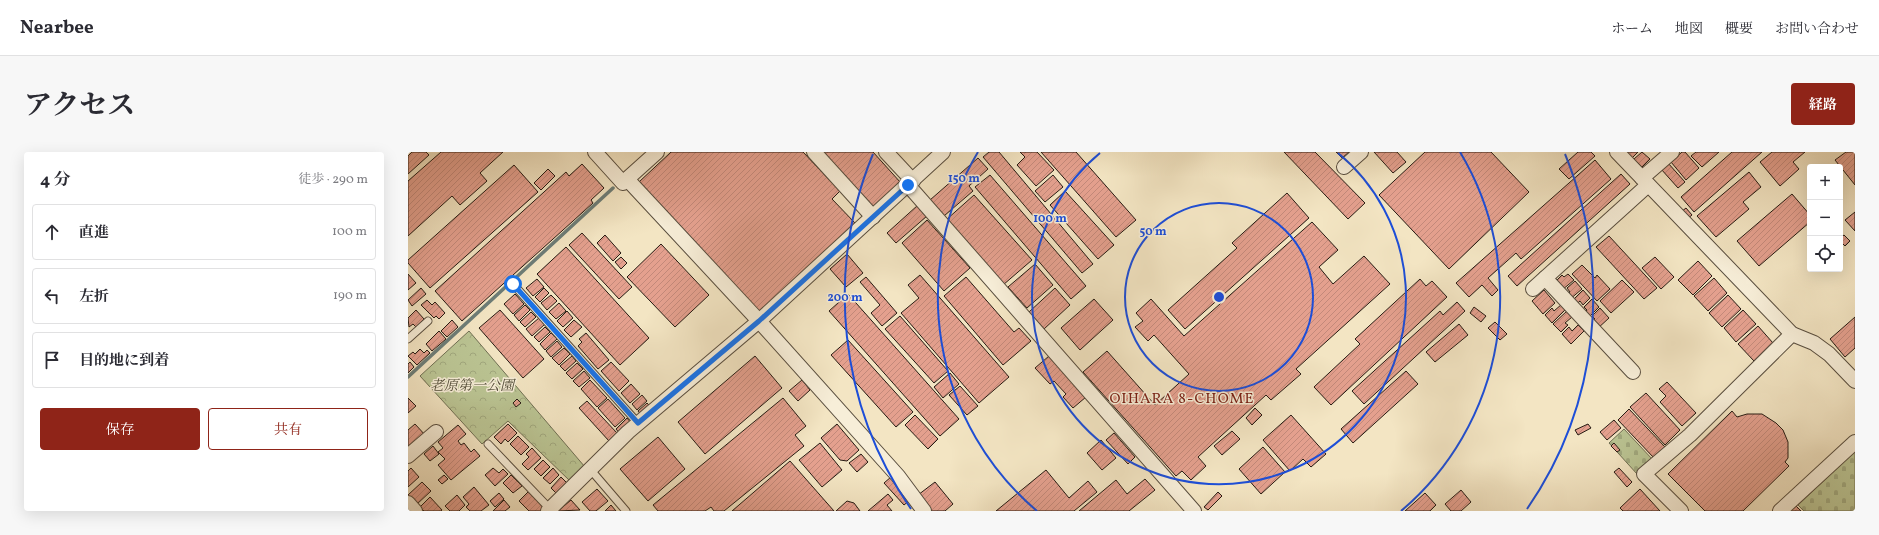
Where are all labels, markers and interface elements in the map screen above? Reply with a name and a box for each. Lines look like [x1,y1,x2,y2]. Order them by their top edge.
text: Nearbee [20,15,94,41]
text: ホーム [1611,20,1653,39]
text: 地図 [1675,20,1703,39]
text: 概要 [1725,20,1753,39]
text: お問い合わせ [1775,20,1859,39]
button: 経路 [1791,83,1855,125]
text: アクセス [24,87,135,126]
map controls [1807,164,1843,272]
button: + [1807,164,1843,200]
text: 4 分 [40,169,71,192]
text: 徒歩 · 290 m [298,171,368,189]
text: 150 m [948,171,980,187]
route end [899,176,917,194]
button: − [1807,200,1843,236]
text: 100 m [1033,211,1067,227]
icon: ahead [41,221,63,243]
text: 直進 [79,223,109,244]
text: 100 m [332,223,367,241]
text: 50 m [1139,224,1167,240]
button: locate [1807,236,1843,272]
route start [504,275,522,293]
icon: left [41,285,63,307]
text: 左折 [79,287,109,308]
text: 190 m [333,287,367,305]
text: 200 m [827,290,863,306]
centre of rings [1212,290,1226,304]
icon: arrive [41,349,63,371]
text: 目的地に到着 [79,351,169,372]
park label: 老原第一公園 [430,377,516,396]
district label: OIHARA 8-CHOME [1109,389,1255,410]
button: 保存 [40,408,200,450]
button: 共有 [208,408,368,450]

